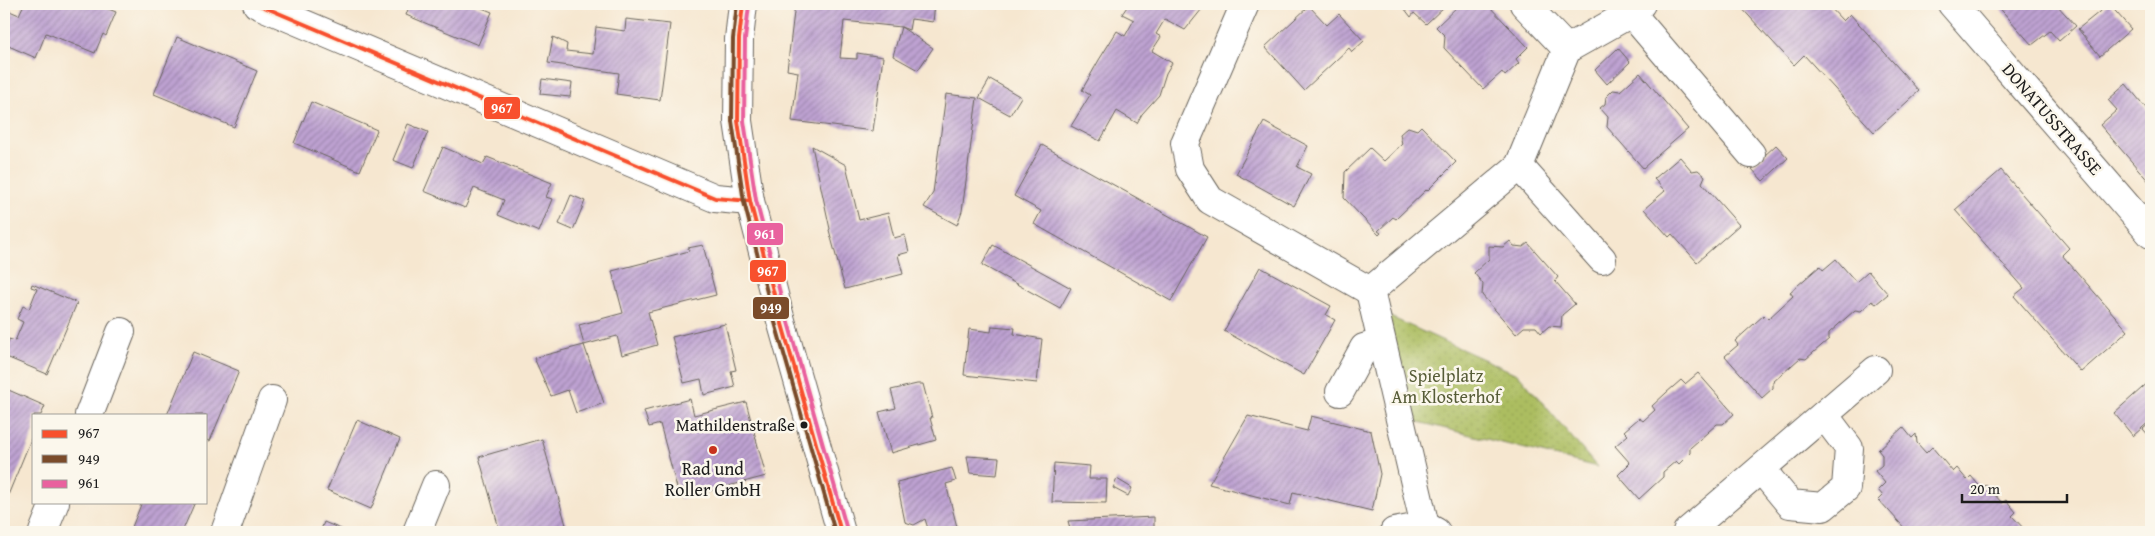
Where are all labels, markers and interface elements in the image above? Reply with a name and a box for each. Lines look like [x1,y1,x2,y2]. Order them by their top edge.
street label: DONATUSSTRASSE [1996,57,2109,181]
line badge: 967 [483,96,521,120]
text: 967 [491,98,513,118]
line badge: 961 [746,222,784,246]
text: 961 [754,224,776,244]
line badge: 967 [749,259,787,283]
text: 967 [757,261,779,281]
line badge: 949 [752,296,790,320]
text: 949 [760,298,782,318]
park label: Spielplatz Am Klosterhof [1392,362,1503,410]
place label: Mathildenstraße [676,412,795,437]
legend [32,414,208,504]
marker: Mathildenstraße [799,420,809,430]
text: 967 [78,422,100,443]
marker: Rad und Roller GmbH [707,444,719,456]
text: 949 [78,448,100,469]
place label: Rad und Roller GmbH [665,455,761,503]
scale bar [1962,471,2068,503]
text: 961 [78,472,100,493]
text: 20 m [1970,478,2001,499]

